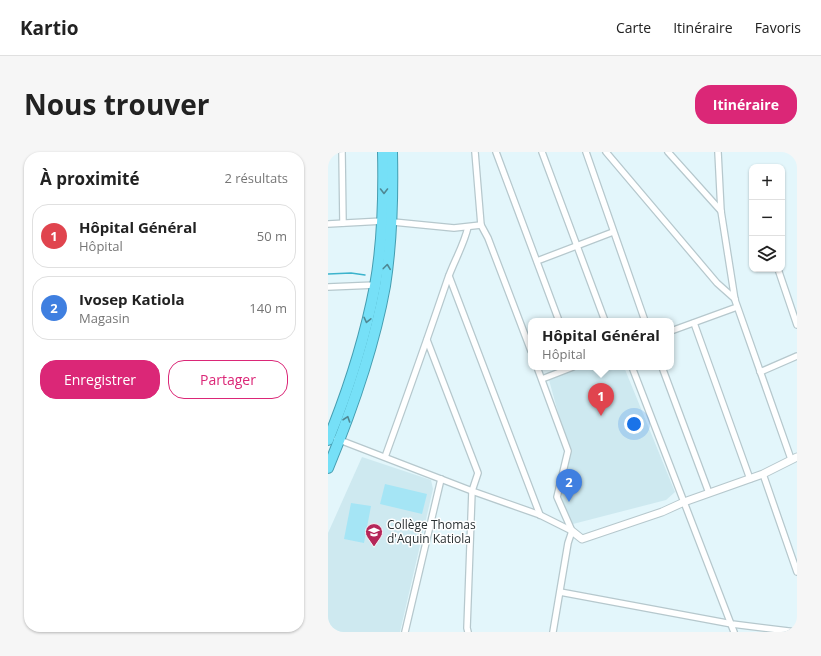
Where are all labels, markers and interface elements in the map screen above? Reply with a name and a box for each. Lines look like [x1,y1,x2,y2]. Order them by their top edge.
text: Kartio [20,15,79,41]
text: Carte [616,18,651,37]
text: Itinéraire [673,18,733,37]
text: Favoris [755,18,801,37]
text: Nous trouver [24,85,210,123]
button: Itinéraire [695,85,797,124]
map controls [749,164,785,272]
button: + [749,164,785,200]
text: À proximité [40,167,139,190]
text: 2 résultats [224,169,288,187]
one-way arrow [380,188,388,194]
button: − [749,200,785,236]
text: Hôpital Général [79,217,197,237]
text: 1 [50,227,58,245]
text: 50 m [257,227,287,245]
button: layers [749,236,785,272]
text: Hôpital [79,237,123,255]
one-way arrow [382,263,391,270]
text: Ivosep Katiola [79,289,185,309]
text: 2 [50,299,58,317]
text: 140 m [249,299,287,317]
text: Magasin [79,309,130,327]
one-way arrow [363,316,371,323]
popup [528,318,674,370]
text: Hôpital Général [542,325,660,345]
text: Hôpital [542,345,586,363]
button: Enregistrer [40,360,160,399]
button: Partager [168,360,288,399]
pin: 1 [588,383,614,416]
your location [624,414,644,434]
one-way arrow [342,416,350,423]
pin: 2 [556,469,582,502]
place label: Collège Thomas d'Aquin Katiola [387,516,476,547]
school or university icon: Collège Thomas d'Aquin Katiola [364,522,384,547]

